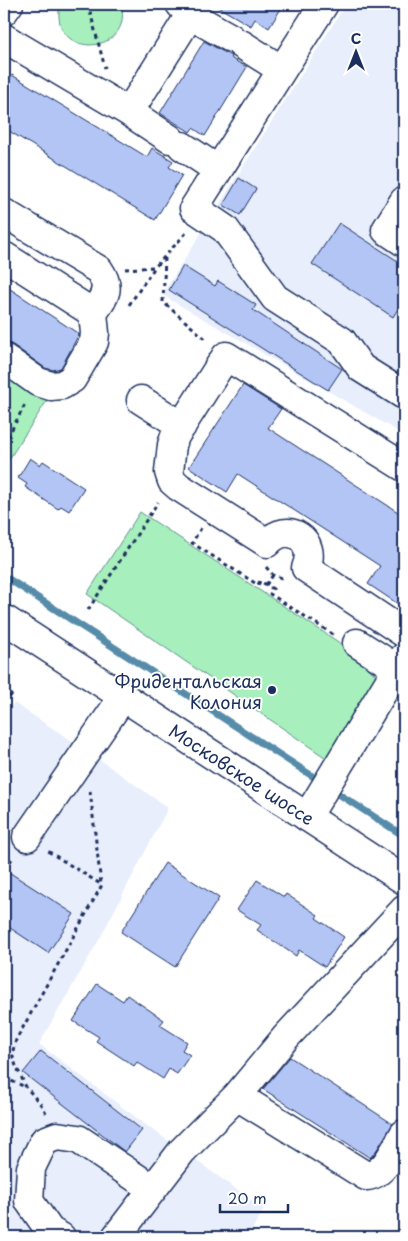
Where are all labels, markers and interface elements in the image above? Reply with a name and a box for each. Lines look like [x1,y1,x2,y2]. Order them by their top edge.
north arrow [330,28,380,78]
text: С [351,28,361,49]
place label: Фридентальская Колония [115,667,262,715]
marker: Фридентальская Колония [266,684,278,696]
street label: Московское шоссе [164,717,320,831]
scale bar [220,1181,288,1213]
text: 20 m [228,1186,267,1209]

